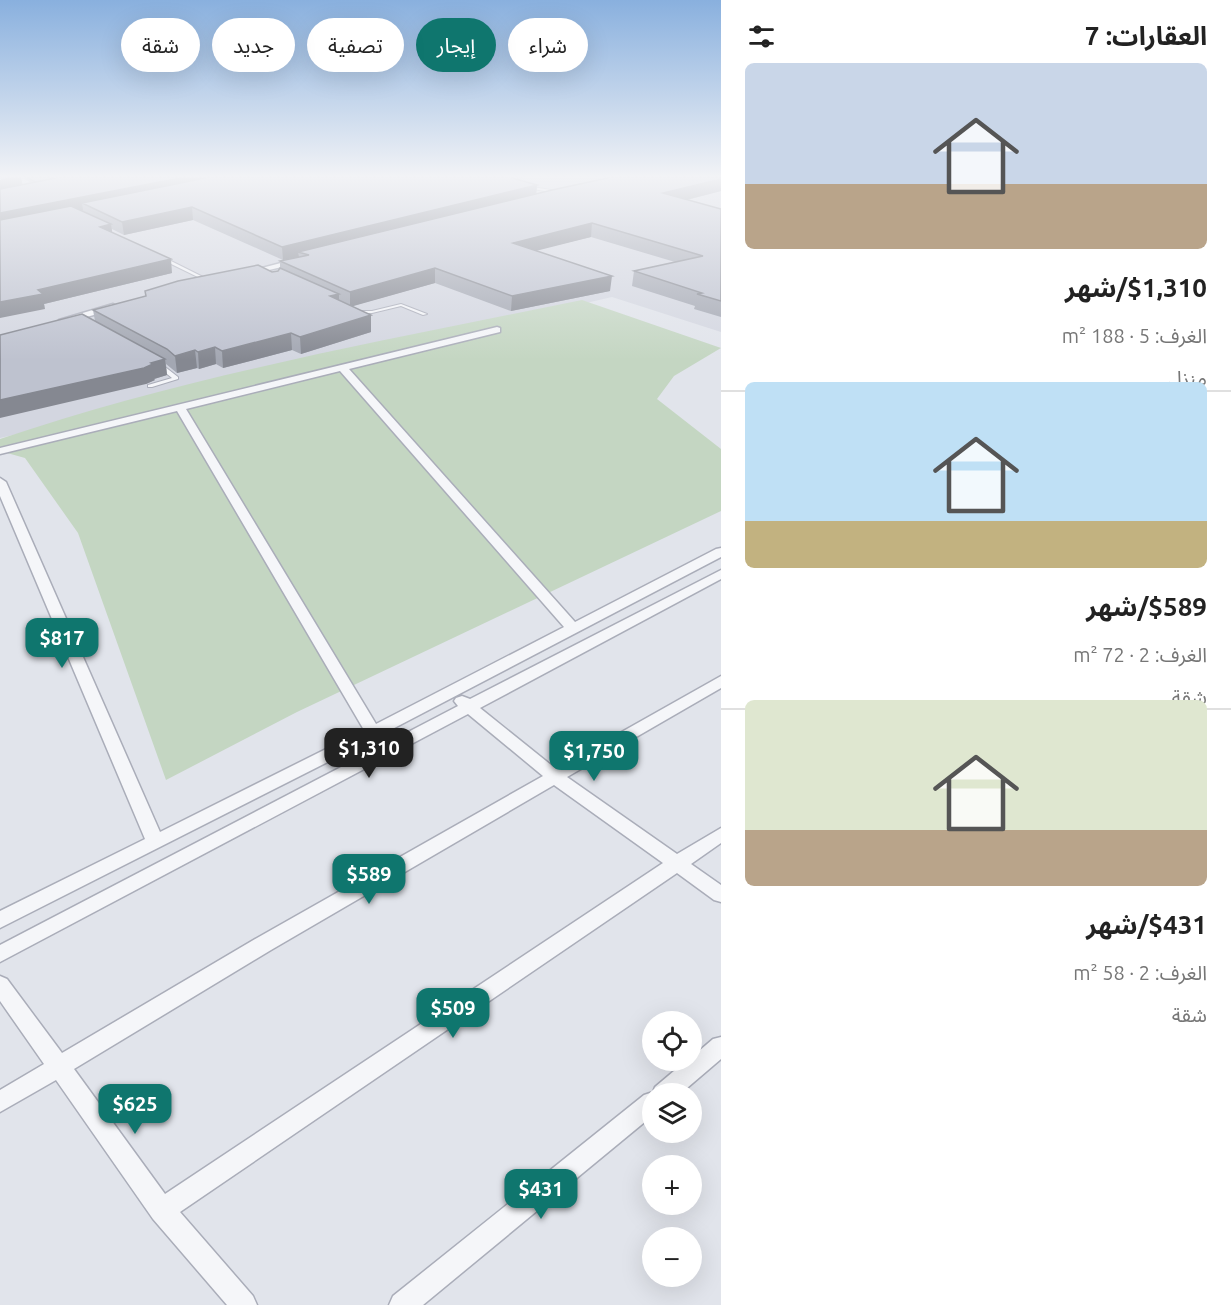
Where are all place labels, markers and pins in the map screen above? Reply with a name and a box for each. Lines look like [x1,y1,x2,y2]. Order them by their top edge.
pin: $817 [26,618,98,669]
pin: $1,310 [320,728,418,779]
pin: $1,750 [545,731,643,782]
pin: $589 [333,854,405,905]
pin: $509 [417,988,489,1039]
pin: $625 [99,1084,171,1135]
pin: $431 [505,1169,577,1220]

